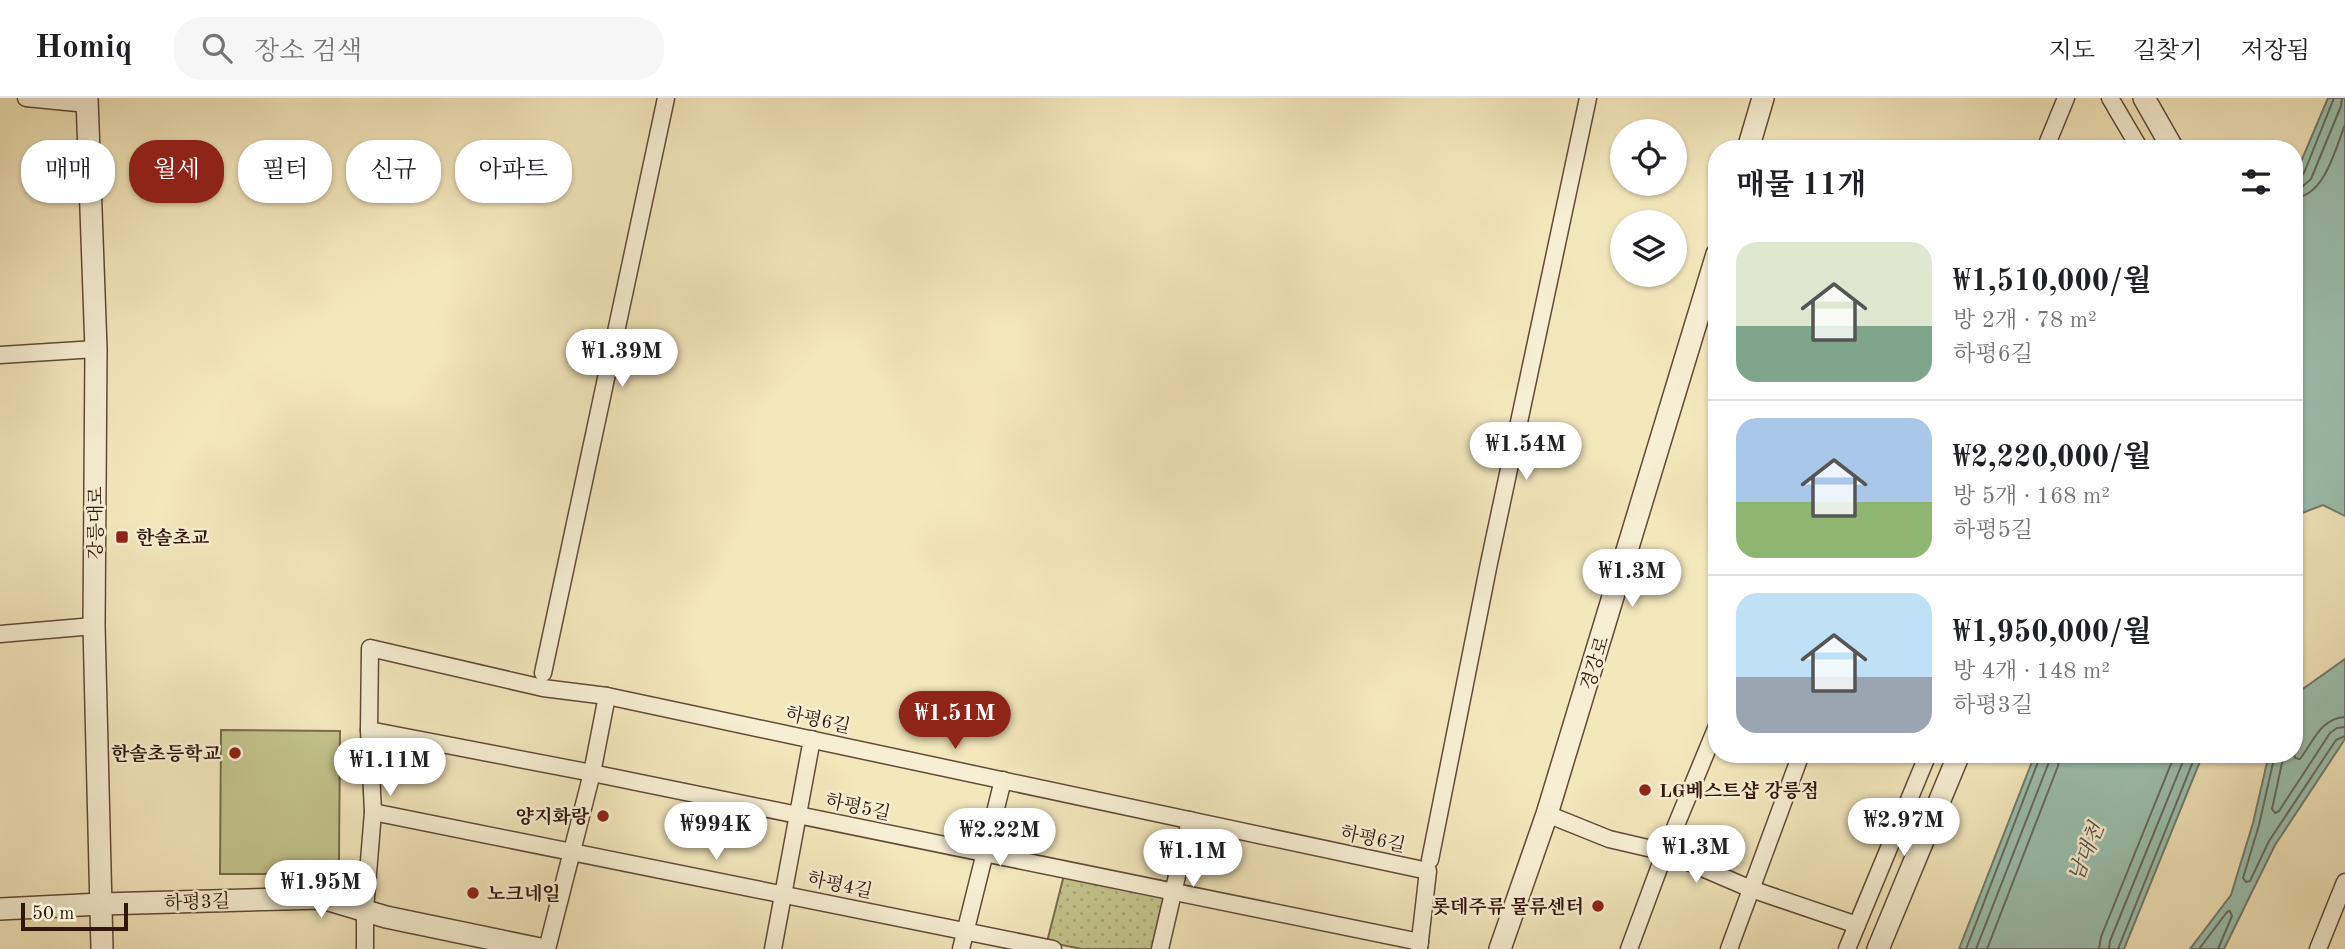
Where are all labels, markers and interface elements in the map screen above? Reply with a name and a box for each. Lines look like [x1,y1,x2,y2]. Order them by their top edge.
search box [174,17,664,80]
icon: search [198,29,236,67]
text: Homiq [35,32,132,65]
text: 장소 검색 [254,39,362,65]
text: 지도 [2049,40,2095,64]
text: 길찾기 [2133,40,2202,64]
text: 저장됨 [2240,40,2310,64]
map controls [1610,119,1687,287]
button: locate [1610,119,1687,196]
chip: 매매 [21,140,115,203]
chip: 월세 [129,140,224,203]
chip: 필터 [238,140,332,203]
chip: 신규 [346,140,441,203]
chip: 아파트 [455,140,572,203]
icon: filters [2237,163,2275,201]
text: 매물 11개 [1736,171,1866,201]
button: layers [1610,210,1687,287]
text: ₩1,510,000/월 [1953,267,2152,297]
icon: home [1792,270,1876,354]
text: 방 2개 · 78 m² [1953,309,2097,332]
pin: ₩1.39M [565,330,679,389]
text: ₩1.39M [582,340,662,363]
text: 하평6길 [1953,343,2033,366]
pin: ₩1.54M [1469,422,1583,482]
text: ₩1.54M [1486,433,1566,456]
text: ₩2,220,000/월 [1953,443,2152,473]
icon: home [1792,446,1876,530]
text: 방 5개 · 168 m² [1953,485,2110,508]
street label: 강릉대로 [86,486,107,560]
text: 하평5길 [1953,519,2033,542]
place label: 한솔초교 [136,527,209,549]
marker: 한솔초교 [114,529,130,545]
pin: ₩1.3M [1583,550,1681,609]
text: ₩1.3M [1598,560,1666,583]
text: ₩1,950,000/월 [1953,618,2152,648]
icon: home [1792,621,1876,705]
street label: 경강로 [1577,634,1614,693]
text: 방 4개 · 148 m² [1953,660,2110,683]
pin: ₩1.51M [898,692,1012,751]
text: 하평3길 [1953,694,2033,717]
text: ₩1.51M [915,702,995,725]
street label: 하평6길 [783,703,852,738]
pin: ₩1.11M [333,738,447,798]
place label: 한솔초등학교 [111,743,221,765]
marker: 한솔초등학교 [227,745,243,761]
text: ₩1.11M [350,749,430,772]
place label: LG베스트샵 강릉점 [1659,780,1819,802]
marker: LG베스트샵 강릉점 [1637,782,1653,798]
street label: 하평5길 [823,790,892,825]
pin: ₩2.97M [1847,798,1961,858]
pin: ₩994K [667,802,765,862]
place label: 양지화랑 [516,806,590,828]
marker: 양지화랑 [595,808,611,824]
pin: ₩2.22M [943,808,1057,868]
text: ₩2.97M [1864,809,1944,832]
text: ₩994K [680,813,752,836]
water label: 남대천 [2064,818,2109,885]
text: ₩2.22M [960,819,1040,842]
street label: 하평6길 [1338,822,1407,857]
pin: ₩1.3M [1647,826,1745,885]
pin: ₩1.1M [1144,830,1242,889]
text: ₩1.3M [1662,836,1730,859]
text: ₩1.1M [1159,840,1227,863]
pin: ₩1.95M [264,860,378,920]
street label: 하평4길 [805,868,874,903]
text: ₩1.95M [281,871,361,894]
place label: 노크네일 [487,883,560,905]
marker: 노크네일 [465,885,481,901]
street label: 하평3길 [164,891,230,914]
place label: 롯데주류 물류센터 [1432,896,1584,918]
marker: 롯데주류 물류센터 [1590,898,1606,914]
scale bar [21,900,128,932]
text: 50 m [32,905,74,924]

